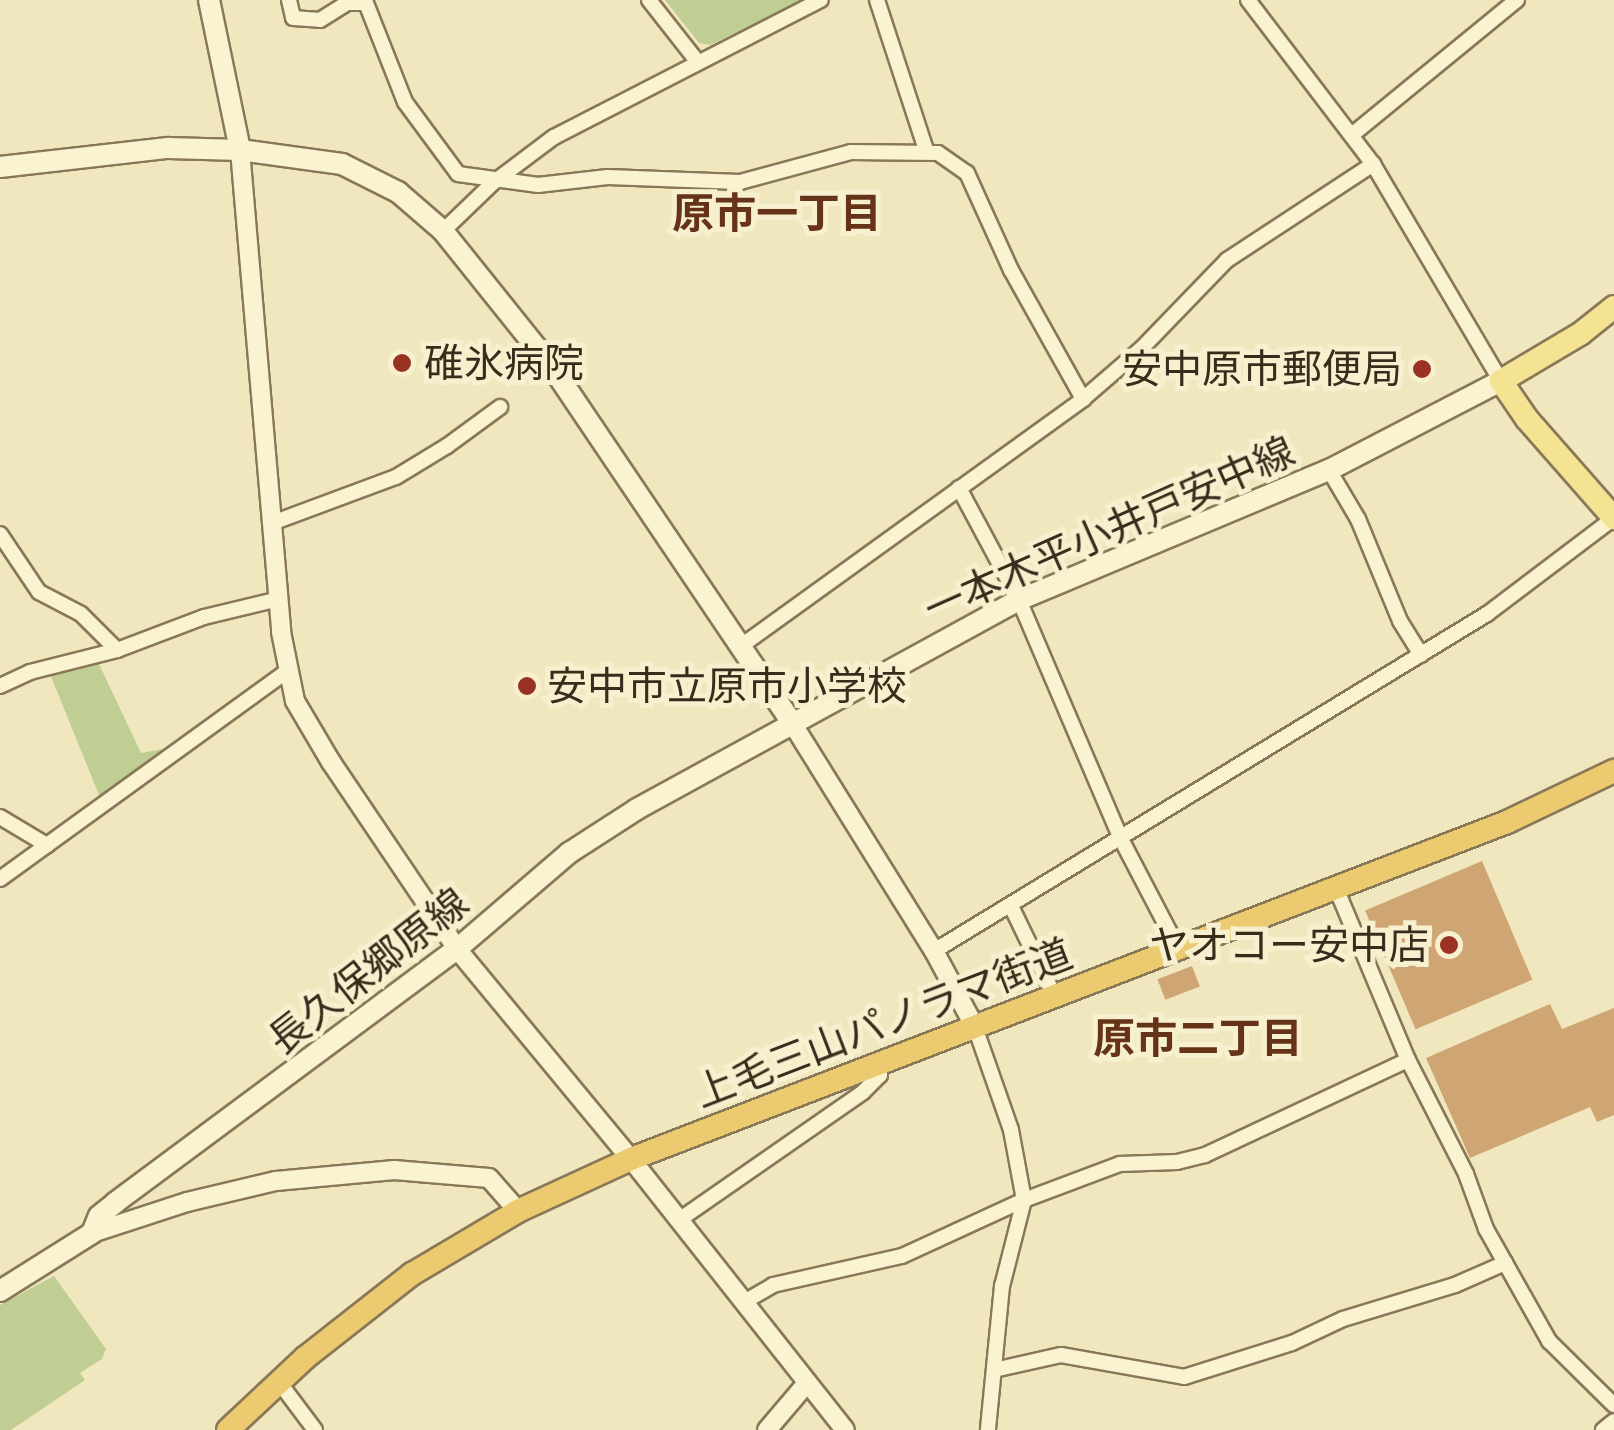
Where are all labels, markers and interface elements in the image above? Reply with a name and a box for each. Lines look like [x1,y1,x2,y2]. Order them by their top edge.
district label: 原市一丁目 [672,189,882,239]
place label: 碓氷病院 [424,339,584,387]
place label: 安中原市郵便局 [1122,345,1402,393]
marker: 碓氷病院 [389,350,415,376]
marker: 安中原市郵便局 [1411,358,1433,380]
street label: 一本木平小井戸安中線 [917,427,1301,633]
place label: 安中市立原市小学校 [547,662,907,710]
marker: 安中市立原市小学校 [516,675,538,697]
street label: 長久保郷原線 [259,878,477,1064]
place label: ヤオコー安中店 [1149,921,1429,969]
street label: 上毛三山パノラマ街道 [688,929,1078,1117]
marker: ヤオコー安中店 [1438,934,1460,956]
district label: 原市二丁目 [1093,1014,1303,1064]

